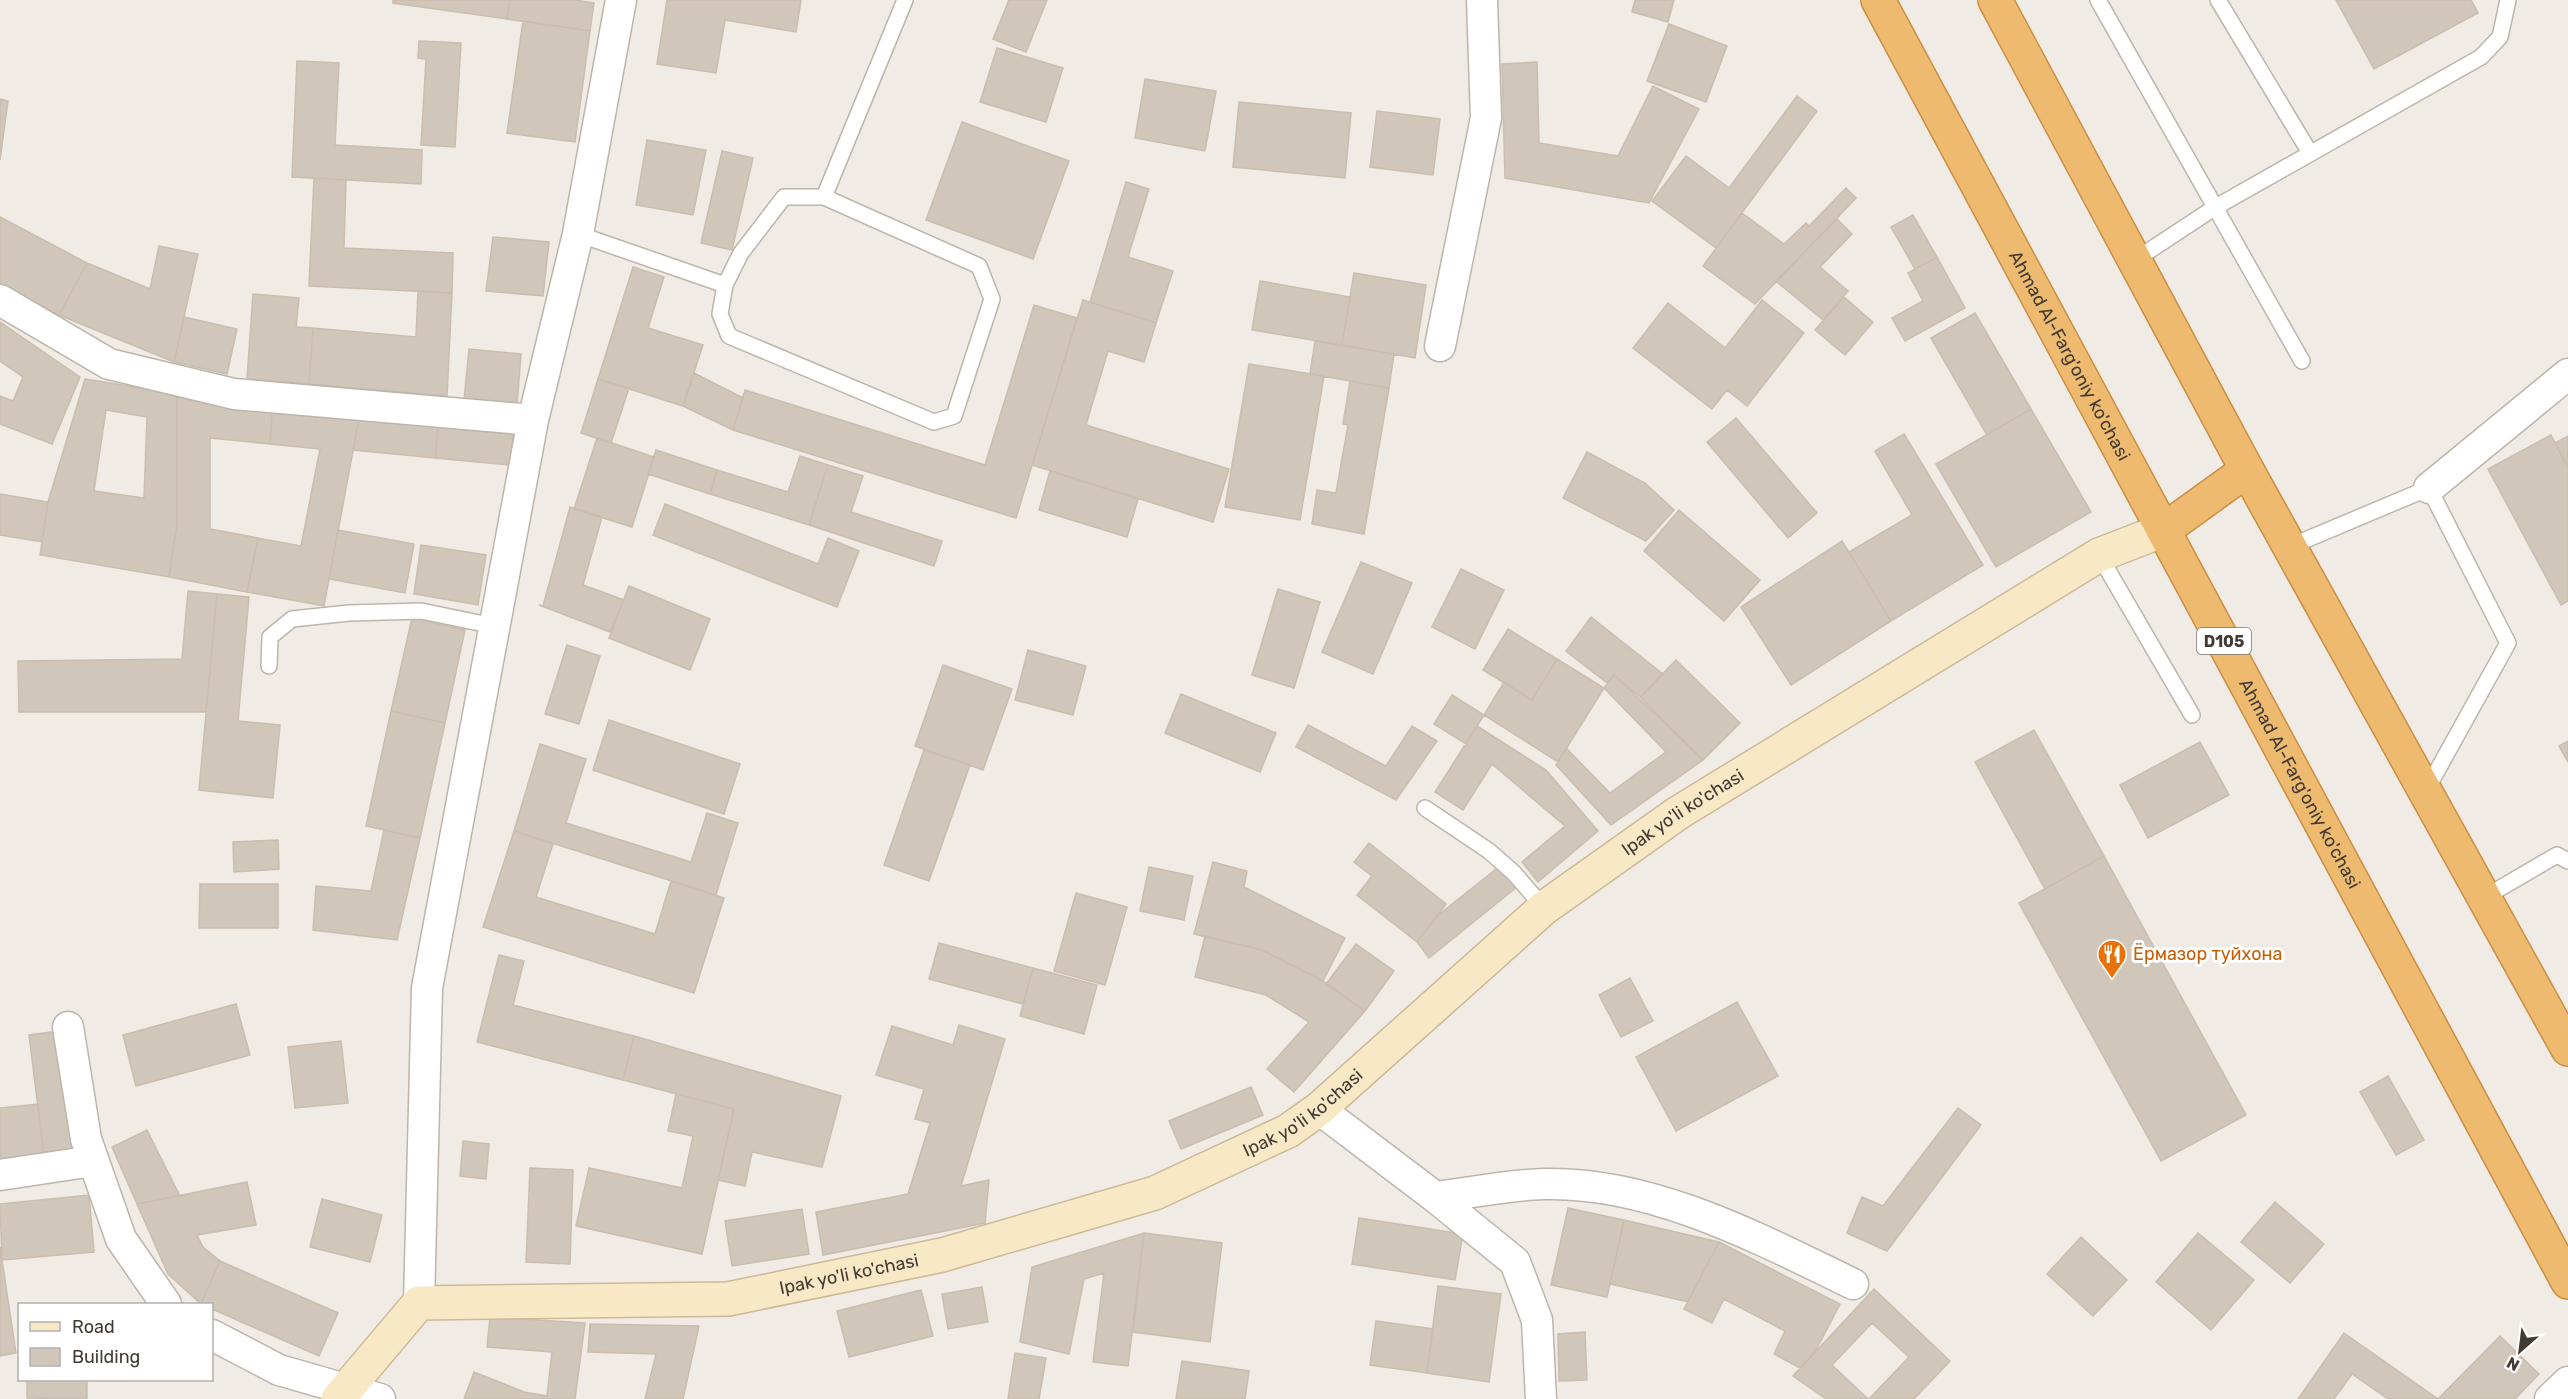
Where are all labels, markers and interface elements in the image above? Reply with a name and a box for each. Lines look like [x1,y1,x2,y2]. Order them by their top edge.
street label: Ahmad Al-Farg'oniy ko'chasi [2004,247,2135,465]
road number: D105 [2197,628,2251,654]
street label: Ahmad Al-Farg'oniy ko'chasi [2234,675,2365,893]
street label: Ipak yo'li ko'chasi [1617,764,1748,860]
restaurant icon: Ёрмазор туйхона [2096,938,2128,980]
place label: Ёрмазор туйхона [2133,943,2283,965]
street label: Ipak yo'li ko'chasi [1239,1064,1367,1161]
street label: Ipak yo'li ko'chasi [777,1249,920,1299]
legend [18,1303,213,1381]
text: Road [72,1316,115,1338]
north arrow [2490,1321,2550,1381]
text: Building [72,1346,140,1368]
text: N [2504,1353,2523,1375]

